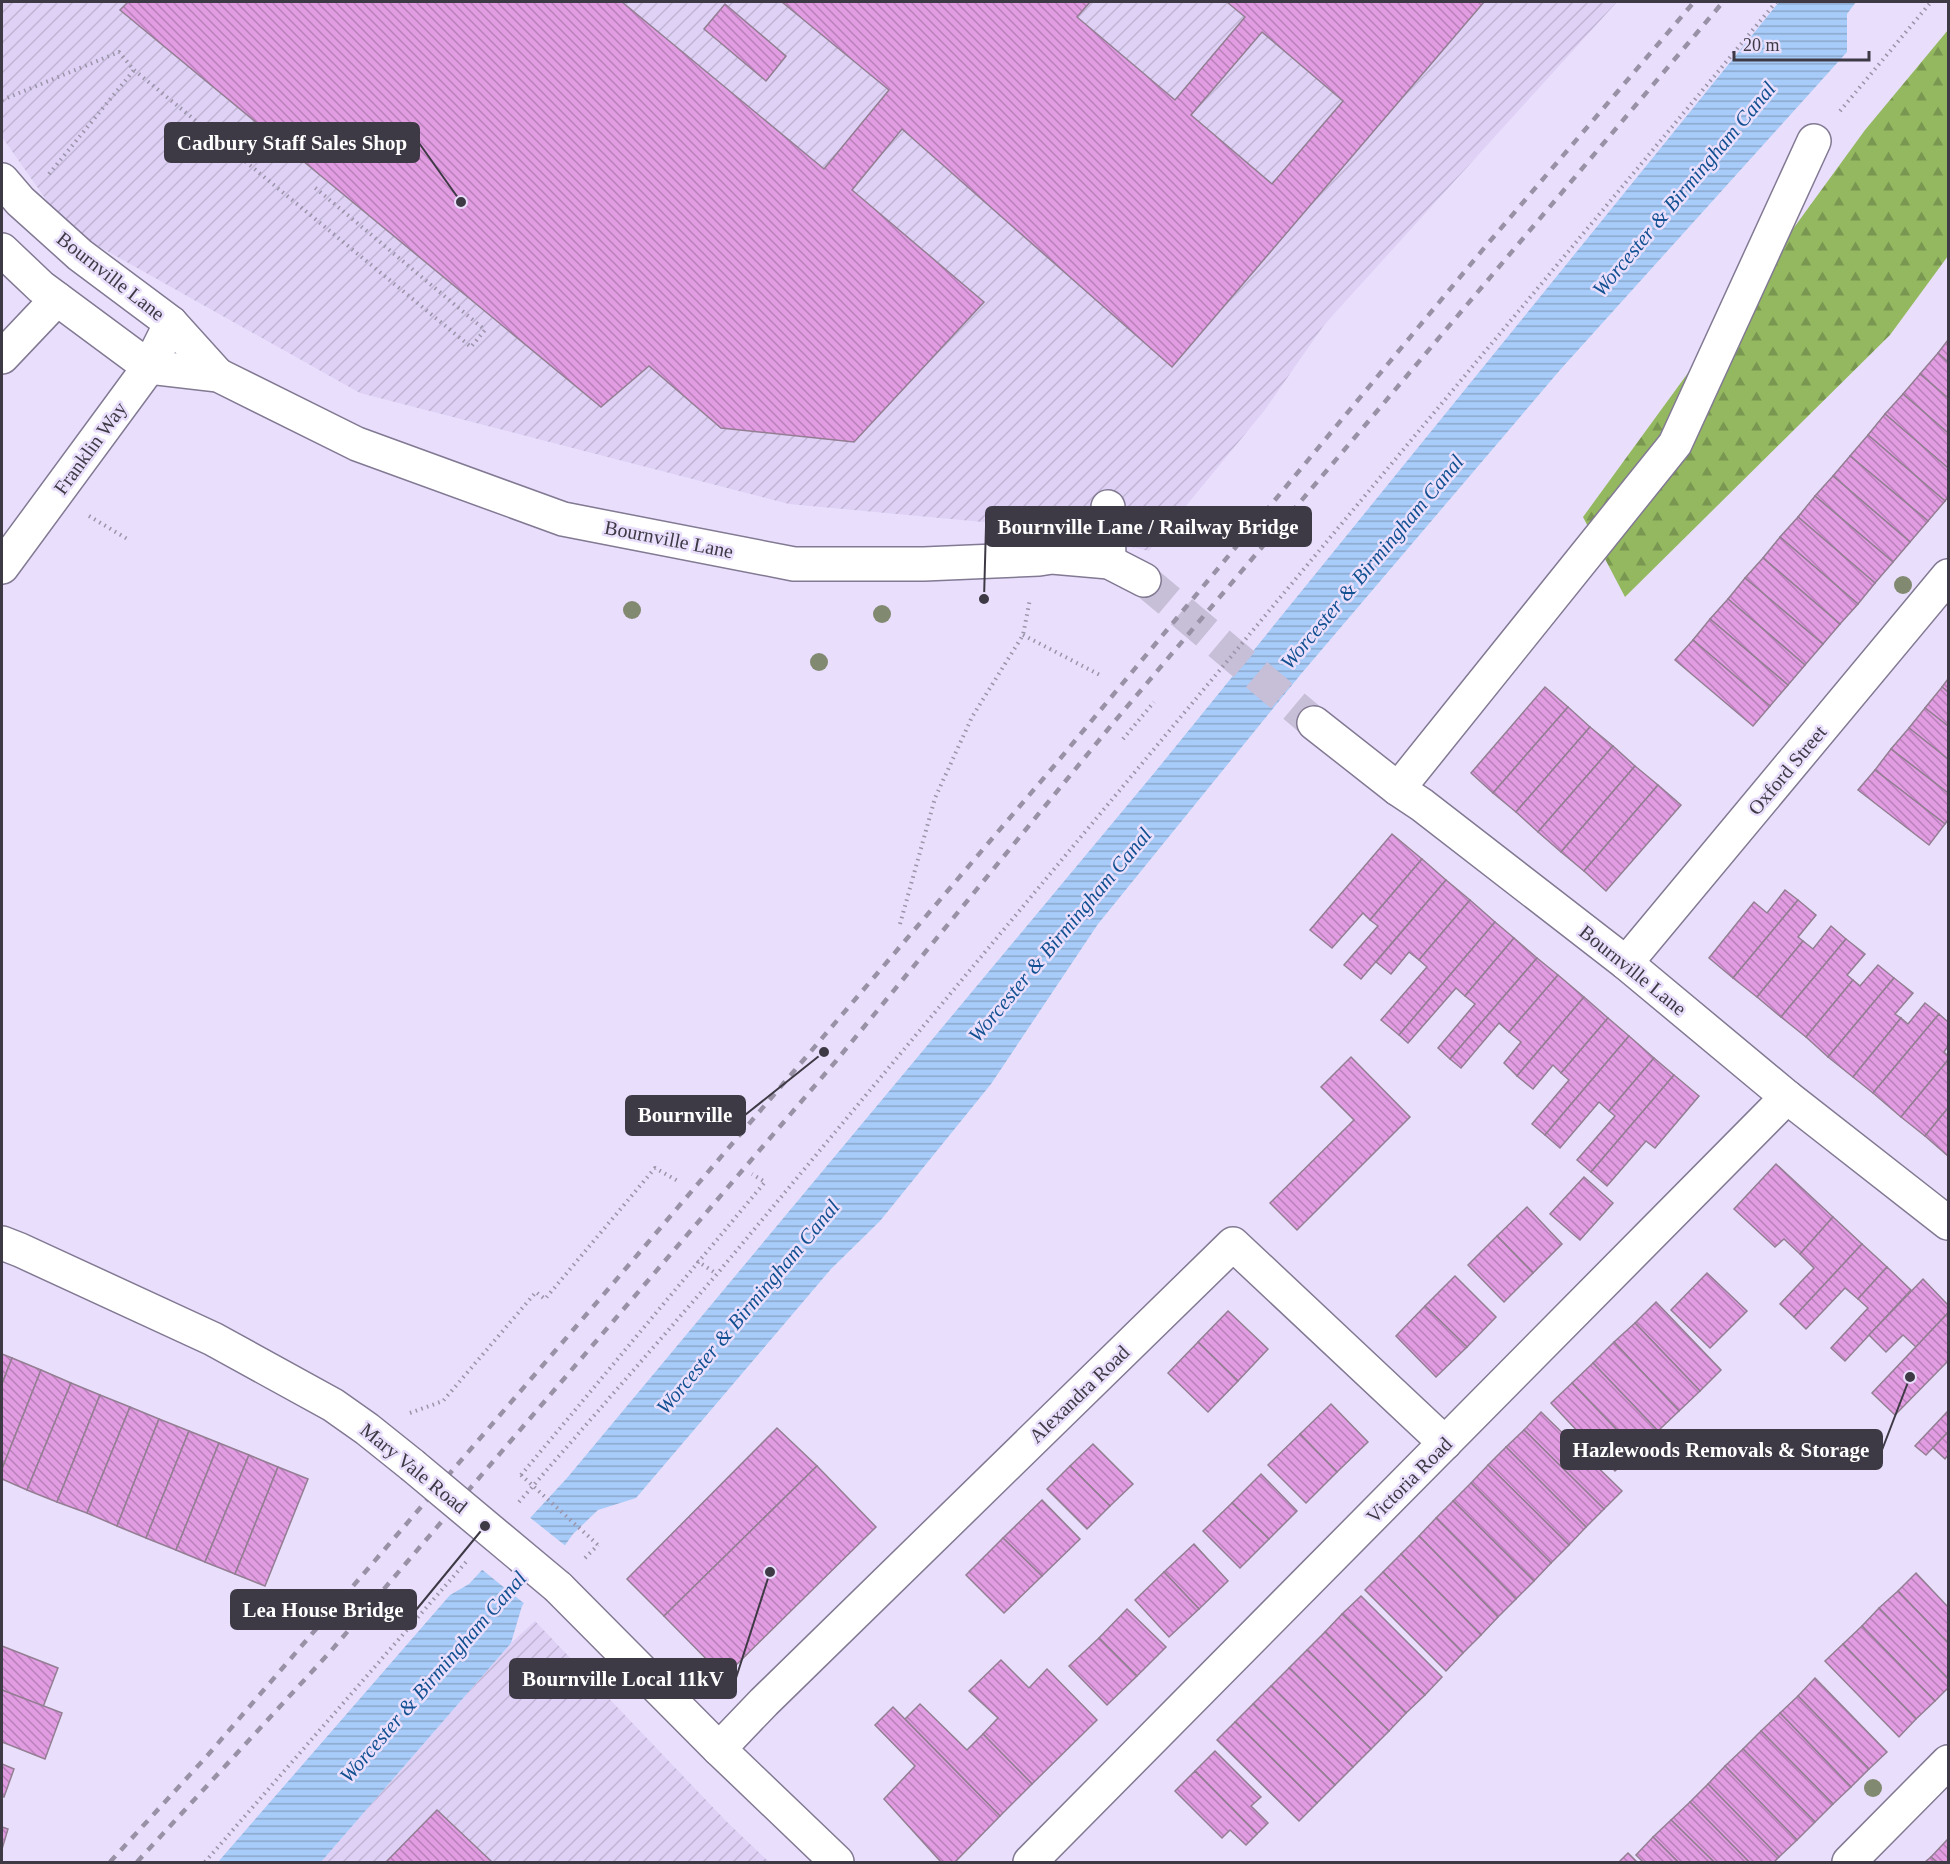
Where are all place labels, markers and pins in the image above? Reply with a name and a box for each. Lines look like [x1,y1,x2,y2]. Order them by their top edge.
callout: Cadbury Staff Sales Shop [165,123,419,162]
callout: Bournville Lane / Railway Bridge [986,507,1311,546]
callout: Bournville [626,1096,745,1135]
callout: Hazlewoods Removals & Storage [1561,1430,1882,1469]
callout: Lea House Bridge [231,1590,416,1629]
callout: Bournville Local 11kV [510,1659,736,1698]

